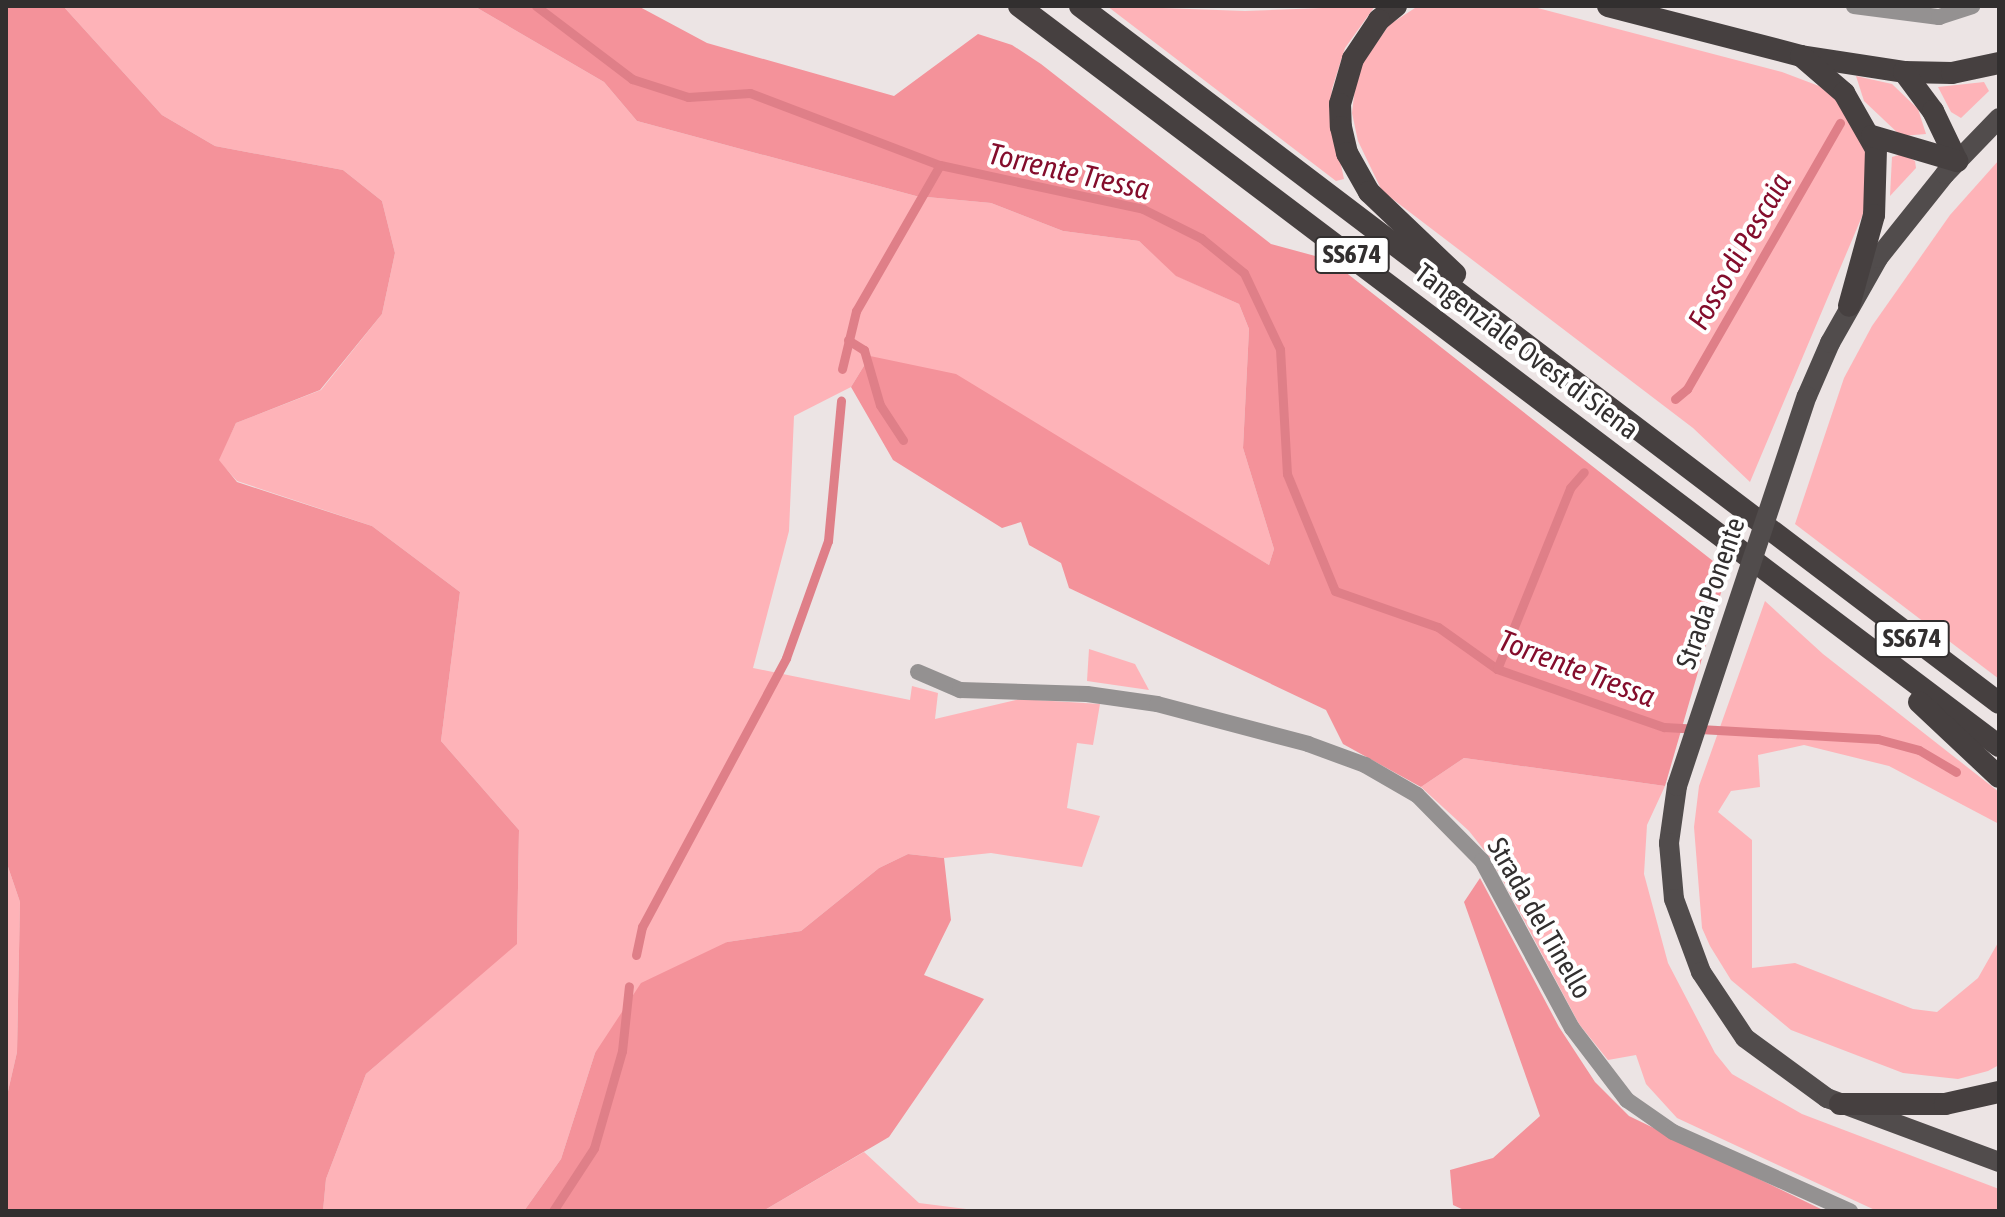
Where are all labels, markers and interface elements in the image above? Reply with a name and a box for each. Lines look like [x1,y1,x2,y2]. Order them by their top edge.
water label: Torrente Tressa [985,135,1153,207]
water label: Fosso di Pescaia [1680,166,1798,336]
road number: SS674 [1314,233,1390,277]
street label: Tangenziale Ovest di Siena [1409,256,1645,446]
street label: Strada Ponente [1668,513,1752,673]
road number: SS674 [1874,617,1950,661]
water label: Torrente Tressa [1494,622,1660,714]
street label: Strada del Tinello [1480,832,1600,1004]

